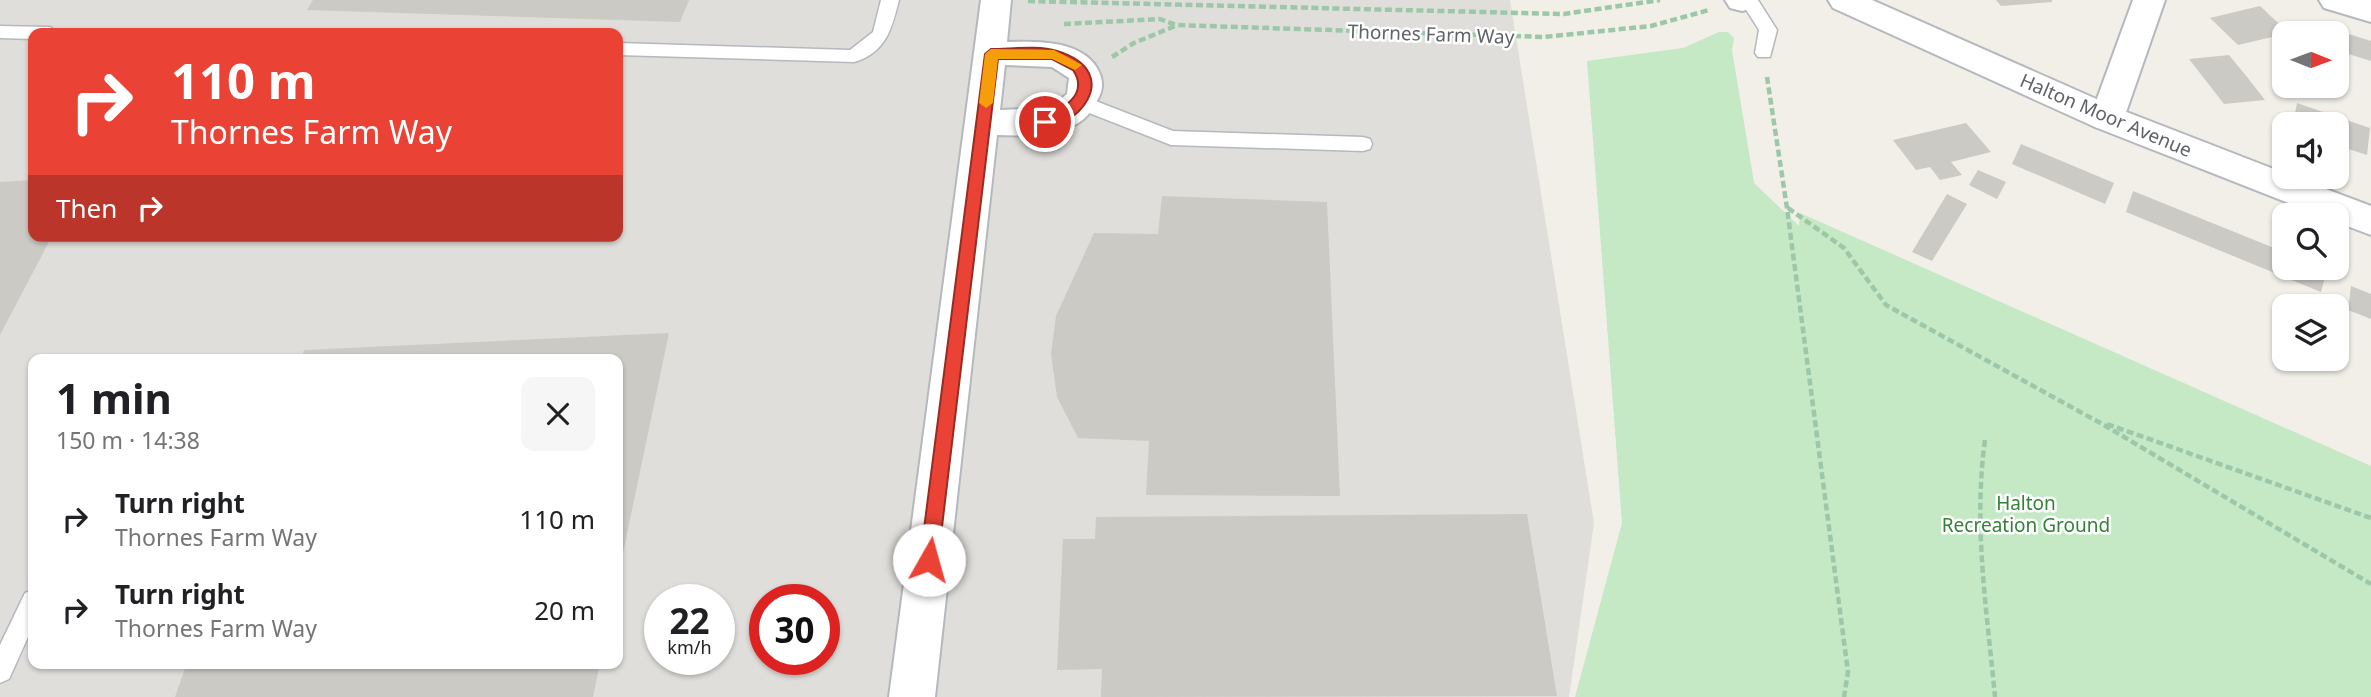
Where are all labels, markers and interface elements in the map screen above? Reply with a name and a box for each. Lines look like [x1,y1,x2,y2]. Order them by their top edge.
street label: Thornes Farm Way [1347,18,1515,50]
north arrow [2272,21,2348,98]
map controls [2272,21,2349,371]
text: 110 m [171,47,316,113]
icon: right [56,56,147,147]
street label: Halton Moor Avenue [2016,67,2196,163]
pin [1015,92,1075,152]
icon: arrive [1026,103,1064,141]
text: Thornes Farm Way [171,110,452,153]
button: sound [2272,112,2349,189]
icon: right [131,189,169,227]
text: Then [56,190,117,226]
button: search [2272,203,2349,280]
button: layers [2272,294,2349,371]
text: 1 min [56,369,172,426]
button: close [521,377,595,451]
text: 150 m · 14:38 [56,424,200,456]
text: Turn right [115,485,245,521]
park label: Halton Recreation Ground [1942,490,2110,538]
icon: right [56,500,94,538]
text: 110 m [519,501,595,537]
text: Thornes Farm Way [115,521,317,553]
position arrow [892,523,966,597]
text: Turn right [115,576,245,612]
speed limit sign: 30 [749,584,840,675]
icon: right [56,591,94,629]
text: 20 m [534,592,595,628]
text: 22 [669,597,710,644]
text: Thornes Farm Way [115,612,317,644]
text: km/h [667,635,712,659]

